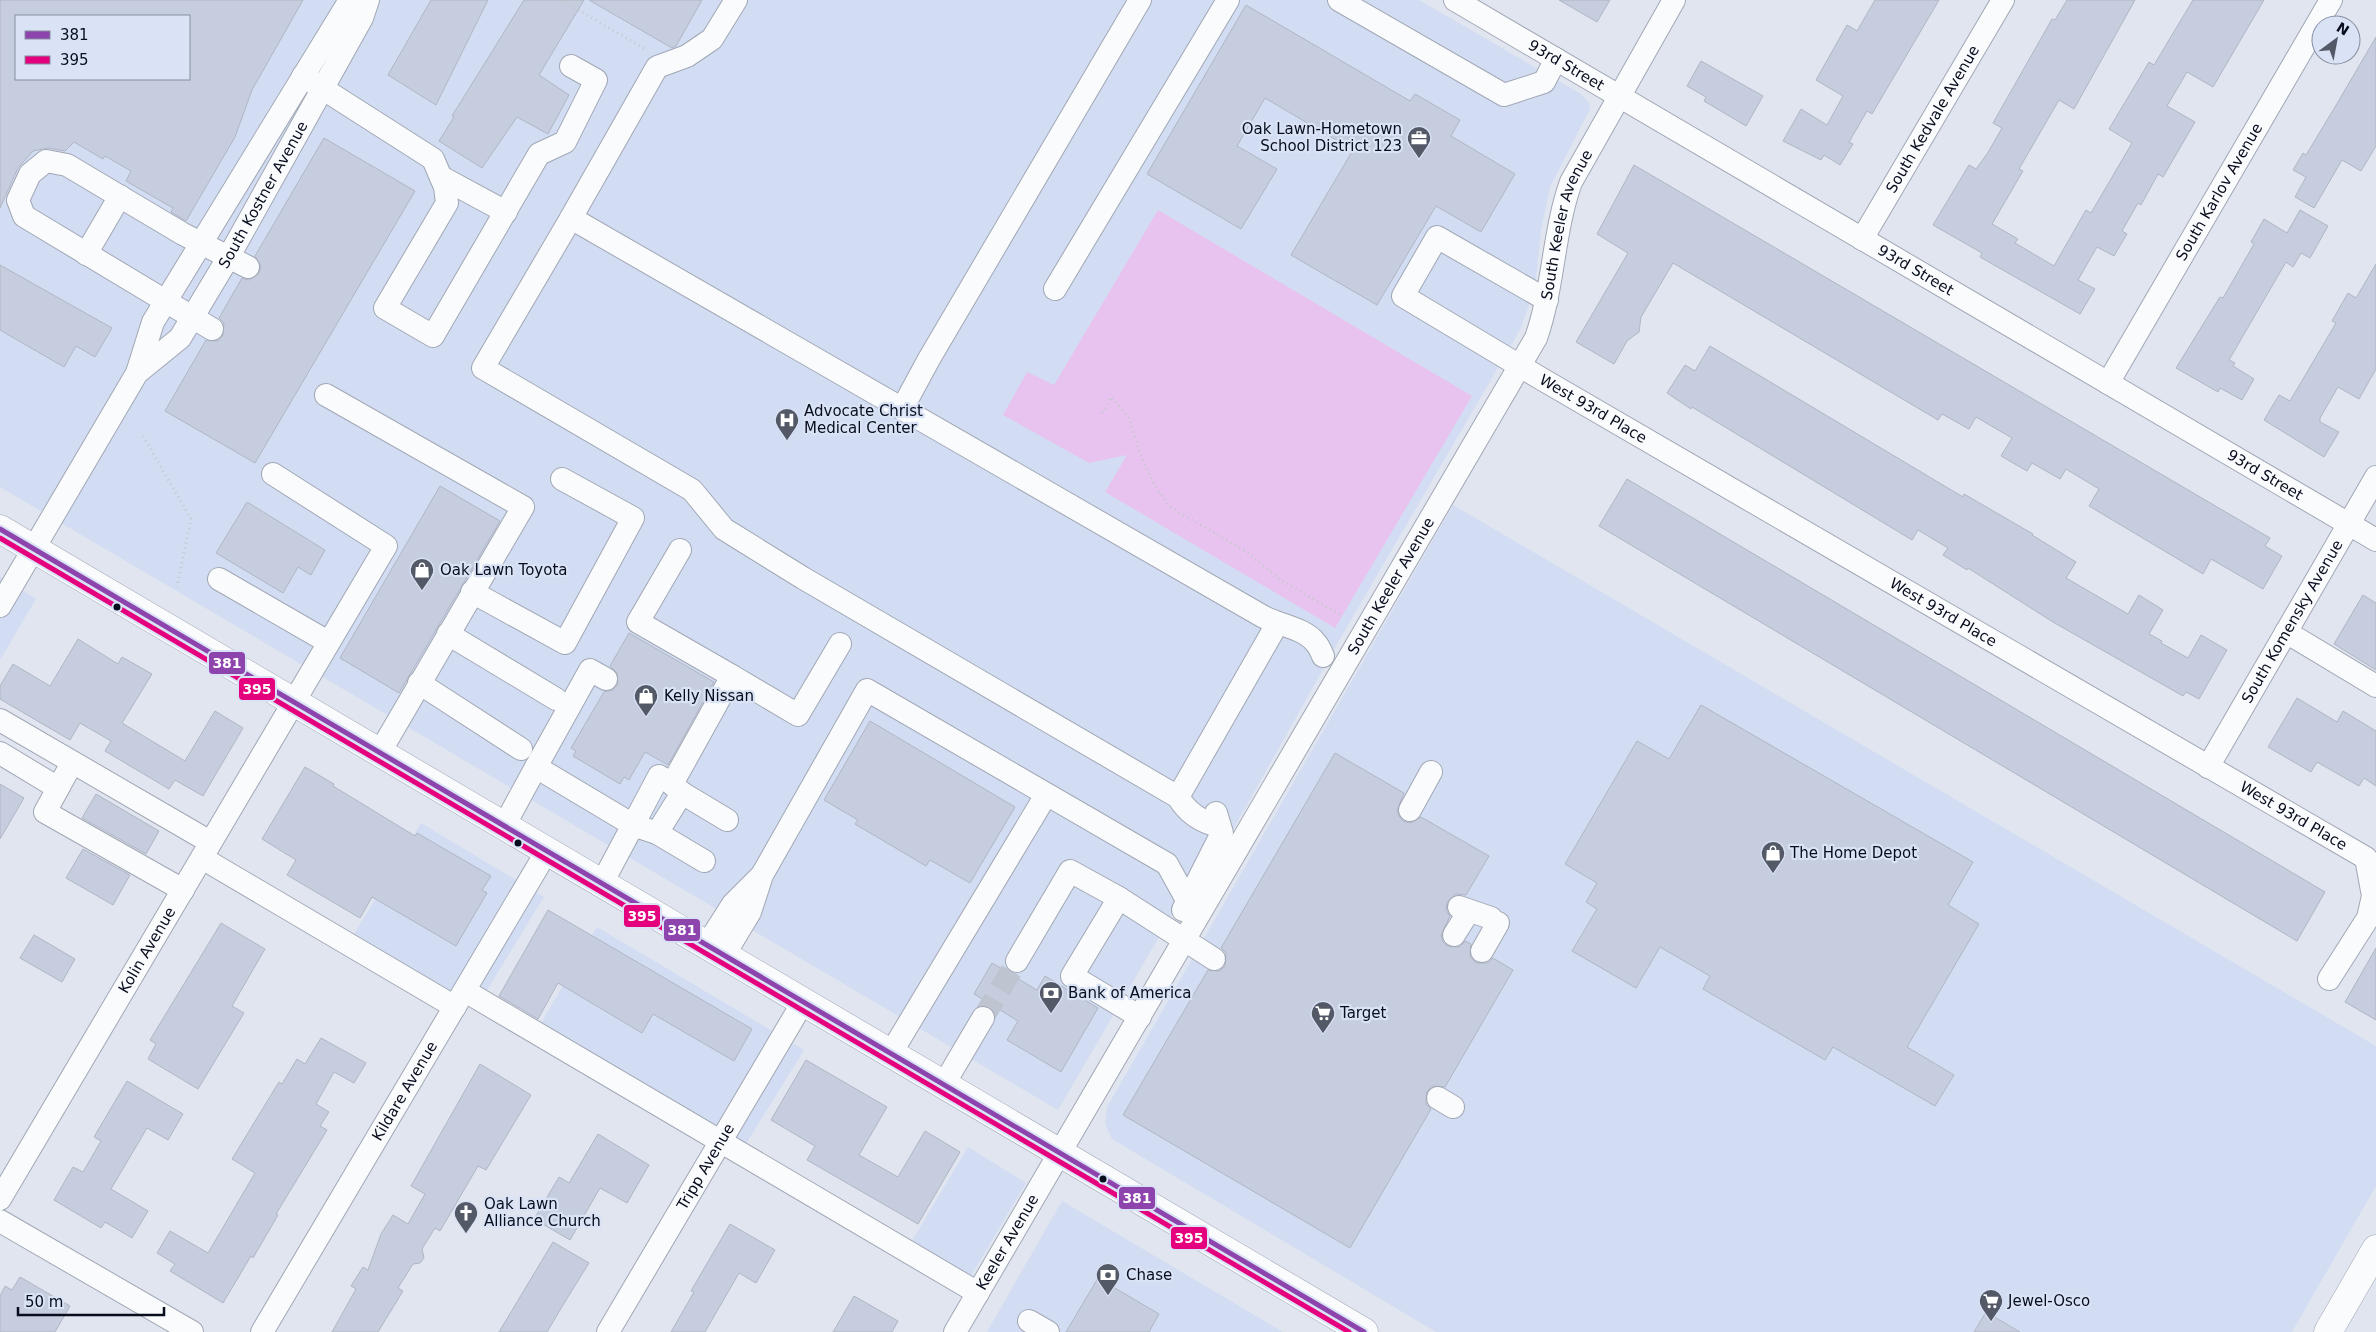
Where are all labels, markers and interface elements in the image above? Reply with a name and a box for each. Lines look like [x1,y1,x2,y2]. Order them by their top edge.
legend [15,15,190,80]
north arrow [2311,15,2361,65]
text: N [2334,19,2352,39]
text: 381 [60,26,89,44]
street label: 93rd Street [1525,36,1608,95]
street label: South Kedvale Avenue [1882,42,1983,196]
text: 395 [60,51,89,69]
street label: South Kostner Avenue [215,118,312,272]
place label: Oak Lawn-Hometown School District 123 [1242,120,1402,155]
street label: South Karlov Avenue [2172,120,2266,264]
office icon: Oak Lawn-Hometown School District 123 [1406,125,1432,159]
street label: South Keeler Avenue [1538,147,1596,302]
street label: 93rd Street [1874,241,1957,299]
street label: West 93rd Place [1536,371,1650,447]
place label: Advocate Christ Medical Center [804,402,923,437]
hospital icon: Advocate Christ Medical Center [774,407,800,441]
street label: 93rd Street [2224,446,2306,504]
street label: South Keeler Avenue [1344,514,1438,658]
street label: South Komensky Avenue [2238,537,2346,706]
shop icon: Oak Lawn Toyota [409,557,435,591]
place label: Oak Lawn Toyota [440,561,567,579]
street label: West 93rd Place [1887,574,2000,651]
unlabelled marker [112,602,122,612]
line badge: 381 [208,651,246,675]
text: 381 [212,655,242,671]
line badge: 395 [238,677,276,701]
text: 395 [242,681,272,697]
shop icon: Kelly Nissan [633,683,659,717]
place label: Kelly Nissan [664,687,754,705]
street label: West 93rd Place [2237,778,2350,854]
unlabelled marker [513,838,523,848]
shop icon: The Home Depot [1760,840,1786,874]
place label: The Home Depot [1789,844,1917,862]
street label: Kolin Avenue [115,904,179,996]
line badge: 395 [623,904,661,928]
text: 395 [627,908,657,924]
line badge: 381 [663,918,701,942]
text: 381 [667,922,697,938]
bank icon: Bank of America [1038,980,1064,1014]
place label: Bank of America [1068,984,1192,1002]
supermarket icon: Target [1310,1000,1336,1034]
place label: Target [1339,1004,1387,1022]
street label: Kildare Avenue [368,1038,441,1144]
street label: Tripp Avenue [673,1120,738,1214]
unlabelled marker [1098,1174,1108,1184]
line badge: 381 [1118,1186,1156,1210]
text: 381 [1122,1190,1152,1206]
street label: Keeler Avenue [973,1191,1042,1293]
place label: Oak Lawn Alliance Church [484,1195,601,1230]
church icon: Oak Lawn Alliance Church [453,1200,479,1234]
line badge: 395 [1170,1226,1208,1250]
text: 395 [1174,1230,1204,1246]
bank icon: Chase [1095,1262,1121,1296]
place label: Chase [1126,1266,1172,1284]
scale bar [18,1284,164,1316]
supermarket icon: Jewel-Osco [1978,1288,2004,1322]
place label: Jewel-Osco [2007,1292,2090,1310]
text: 50 m [25,1293,63,1311]

